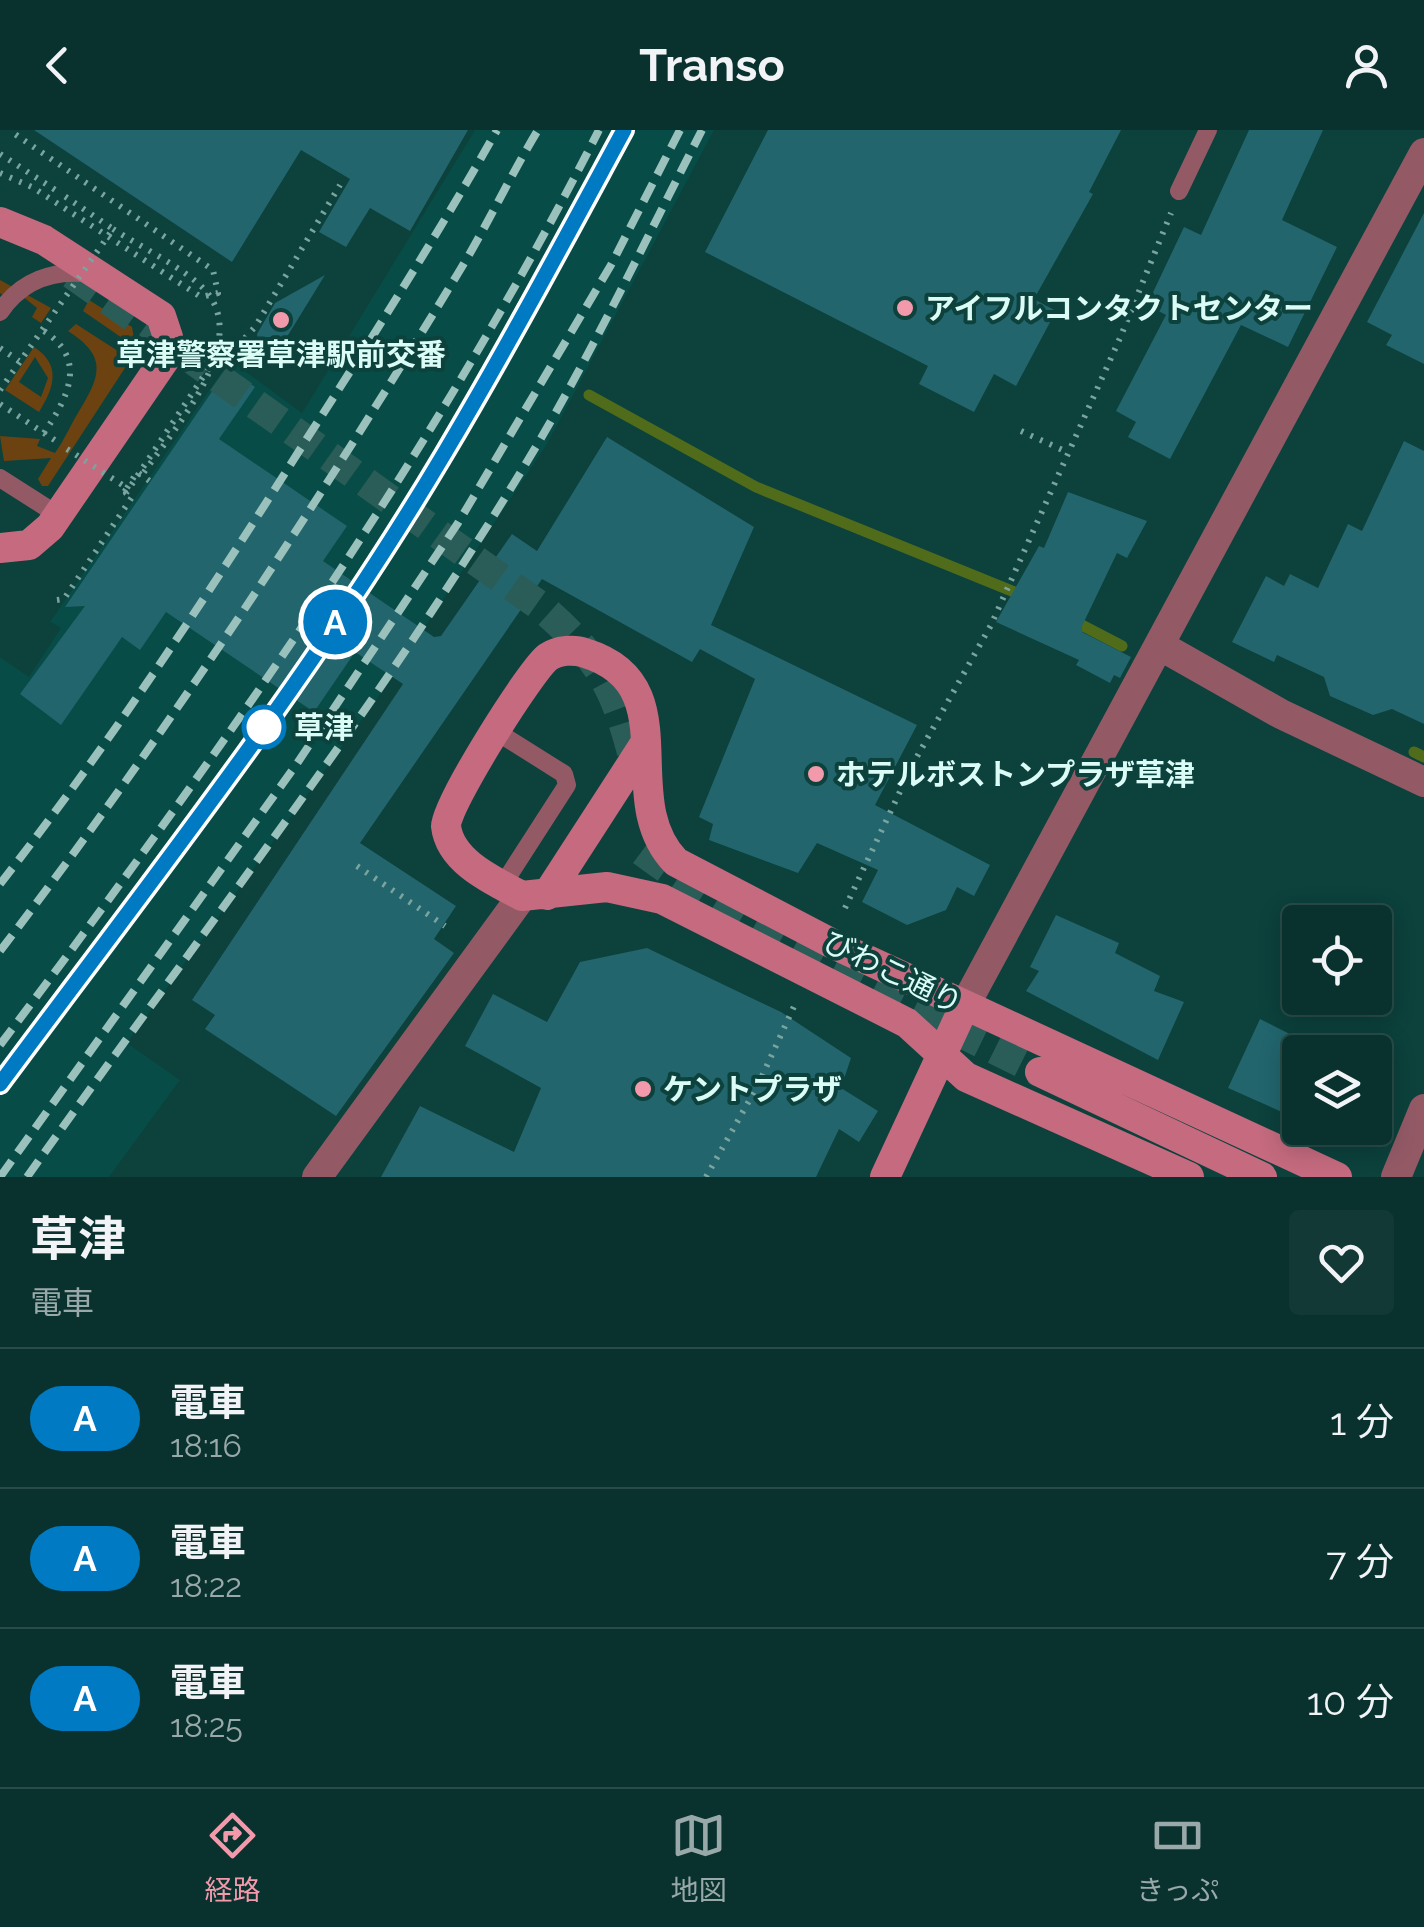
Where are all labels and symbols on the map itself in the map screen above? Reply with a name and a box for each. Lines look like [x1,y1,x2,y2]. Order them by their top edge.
place label: アイフルコンタクトセンター [925,291,1313,326]
marker: アイフルコンタクトセンター [894,297,916,319]
marker: 草津警察署草津駅前交番 [270,309,292,331]
place label: 草津警察署草津駅前交番 [116,337,446,372]
line badge: A [302,590,368,654]
marker: 草津 [243,706,285,748]
place label: 草津 [294,710,354,745]
place label: ホテルボストンプラザ草津 [836,757,1195,792]
marker: ホテルボストンプラザ草津 [805,763,827,785]
street label: びわこ通り [818,923,968,1021]
place label: ケントプラザ [663,1072,842,1107]
marker: ケントプラザ [632,1078,654,1100]

